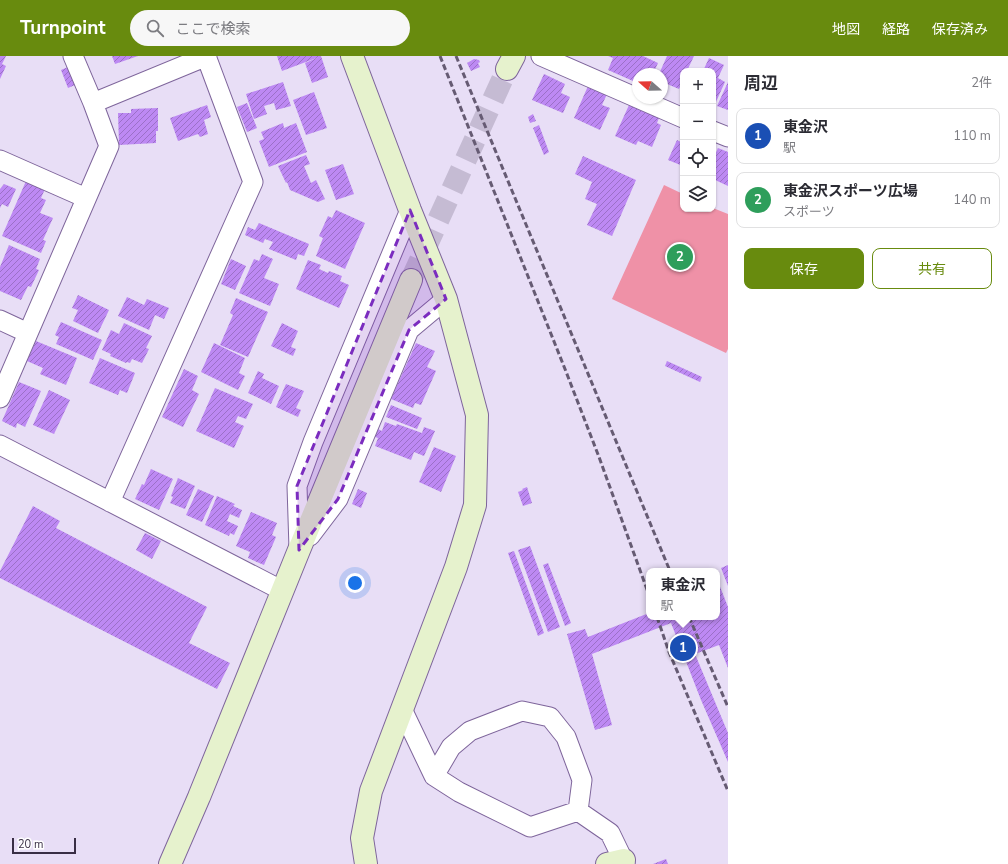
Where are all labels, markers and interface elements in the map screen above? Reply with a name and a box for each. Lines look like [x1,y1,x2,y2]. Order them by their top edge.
search box [130,10,410,46]
text: Turnpoint [20,15,106,41]
icon: search [144,17,166,39]
text: ここで検索 [176,19,251,39]
text: 地図 [832,20,860,39]
text: 経路 [882,20,910,39]
text: 保存済み [932,20,988,39]
north arrow [632,68,668,104]
map controls [680,68,716,212]
button: + [680,68,716,104]
text: 周辺 [744,72,778,95]
text: 2件 [971,74,992,92]
button: − [680,104,716,140]
text: 東金沢 [783,117,828,137]
text: 1 [754,127,762,145]
text: 110 m [953,127,991,145]
text: 駅 [783,139,796,157]
button: locate [680,140,716,176]
button: layers [680,176,716,212]
text: 東金沢スポーツ広場 [783,181,918,201]
text: 2 [754,191,762,209]
text: 140 m [953,191,991,209]
text: スポーツ [783,203,835,221]
pin: 2 [667,242,693,272]
button: 保存 [744,248,864,289]
button: 共有 [872,248,992,289]
popup [646,568,720,620]
your location [345,573,365,593]
text: 東金沢 [660,575,706,595]
text: 駅 [660,597,674,615]
pin: 1 [670,633,696,663]
scale bar [12,836,76,855]
text: 20 m [18,837,43,852]

